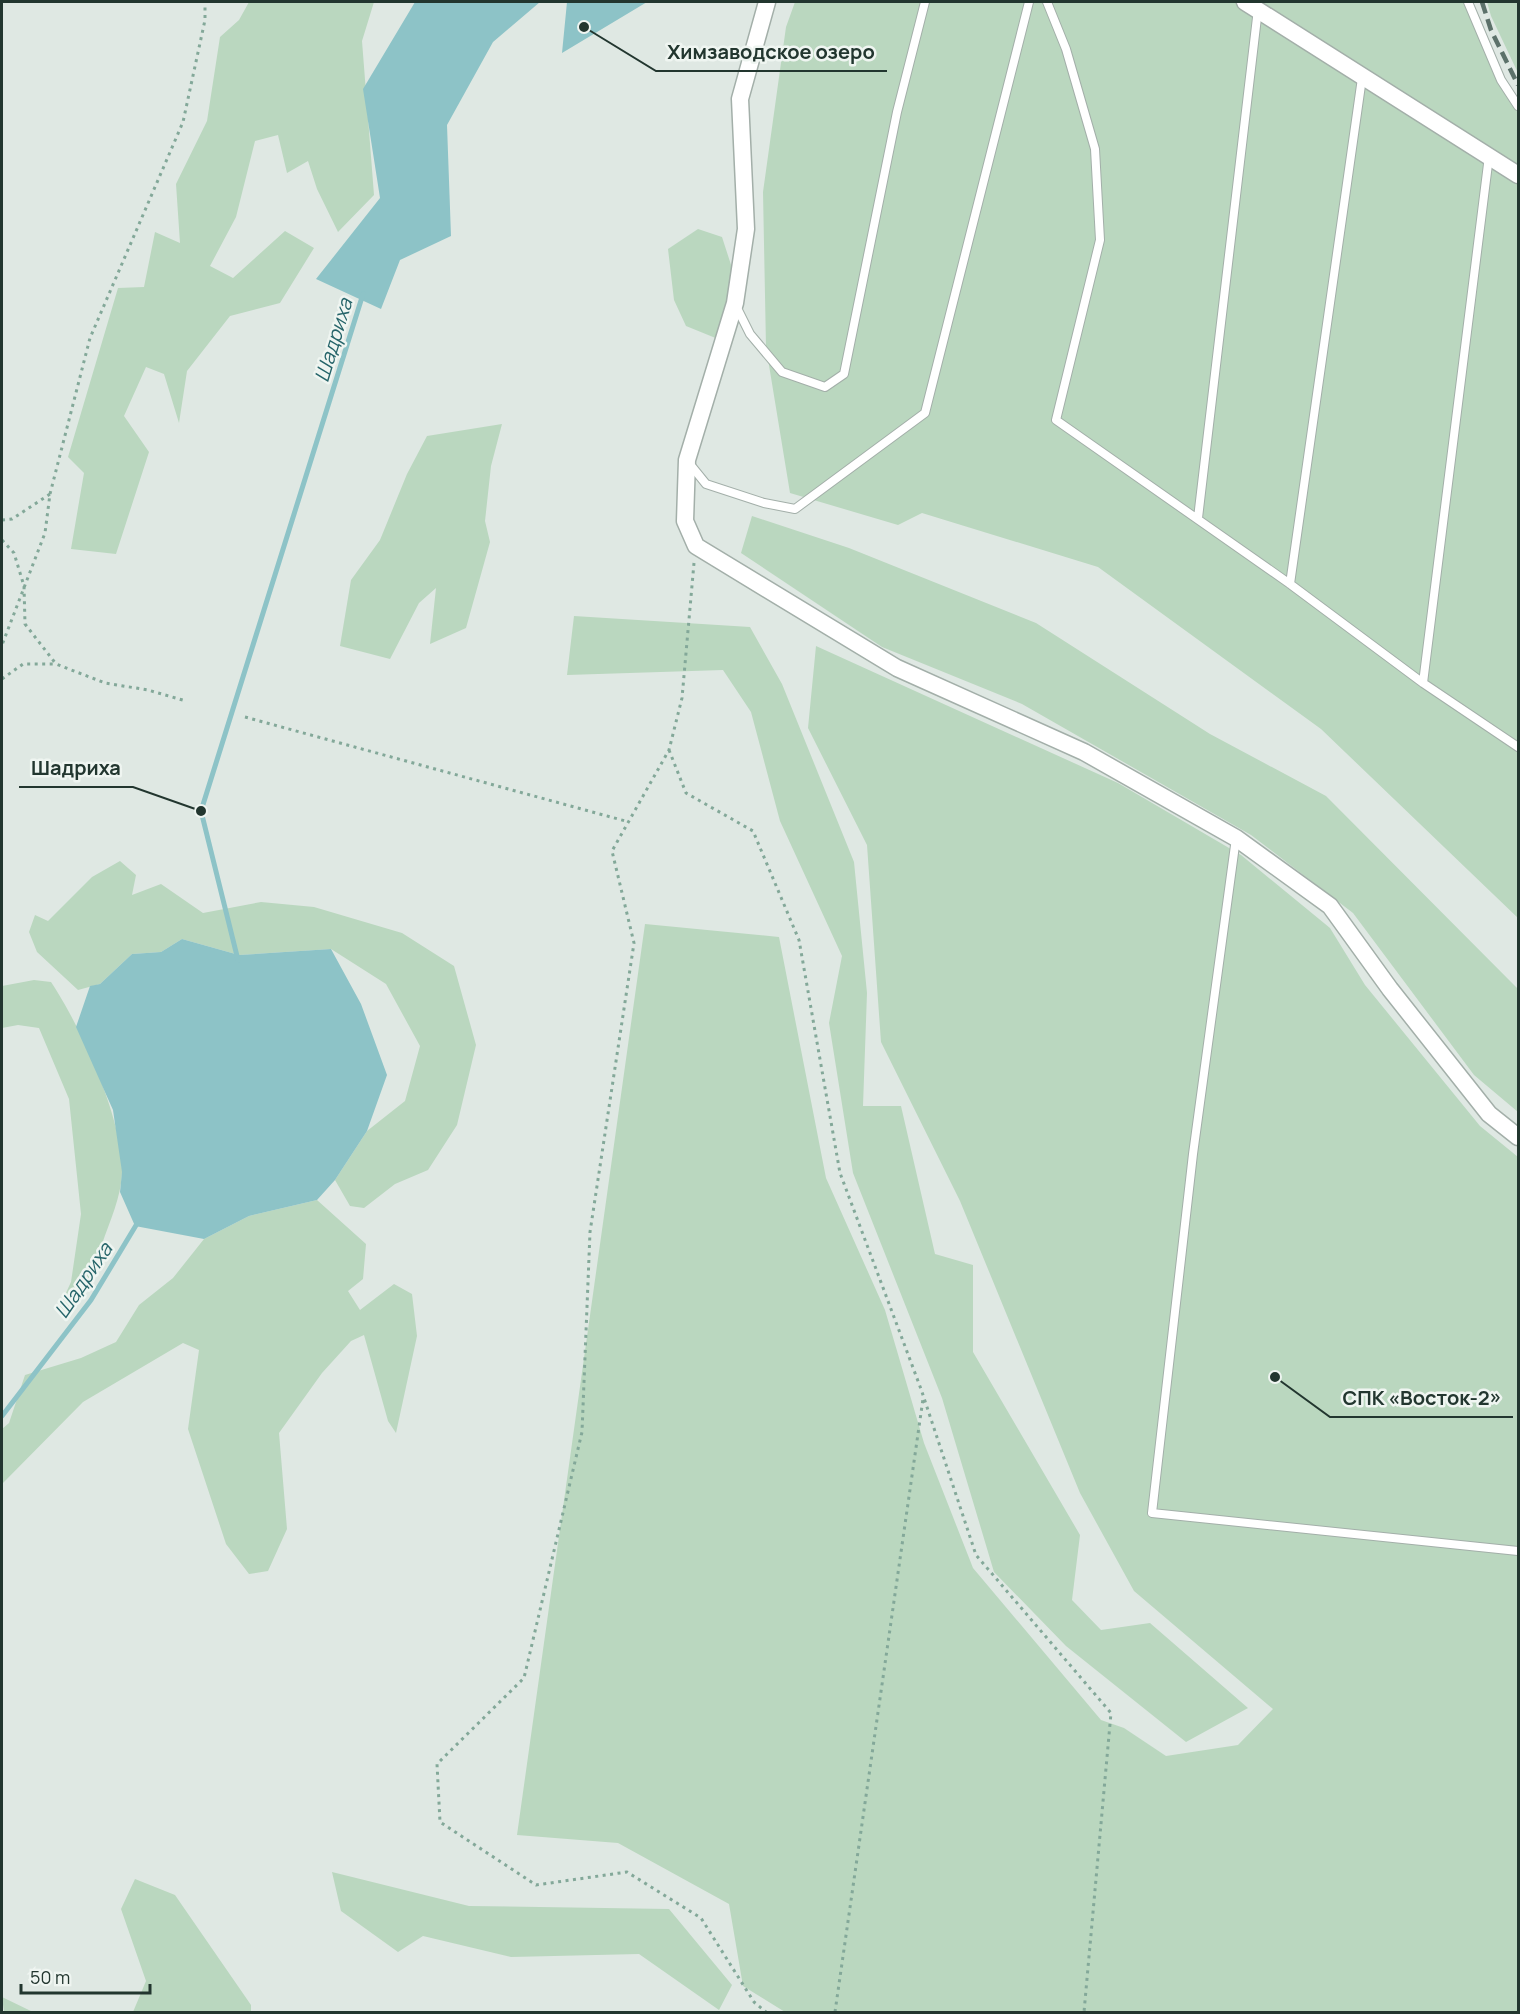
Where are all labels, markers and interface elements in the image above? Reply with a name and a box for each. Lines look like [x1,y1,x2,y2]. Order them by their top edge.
callout: Химзаводское озеро [656,33,887,71]
text: Химзаводское озеро [667,38,875,65]
water label: Шадриха [308,294,359,385]
callout: Шадриха [19,749,133,787]
text: Шадриха [31,754,121,781]
water label: Шадриха [48,1236,119,1323]
callout: СПК «Восток-2» [1330,1379,1513,1417]
text: СПК «Восток-2» [1343,1384,1501,1411]
scale bar [21,1957,150,1995]
text: 50 m [30,1965,70,1989]

